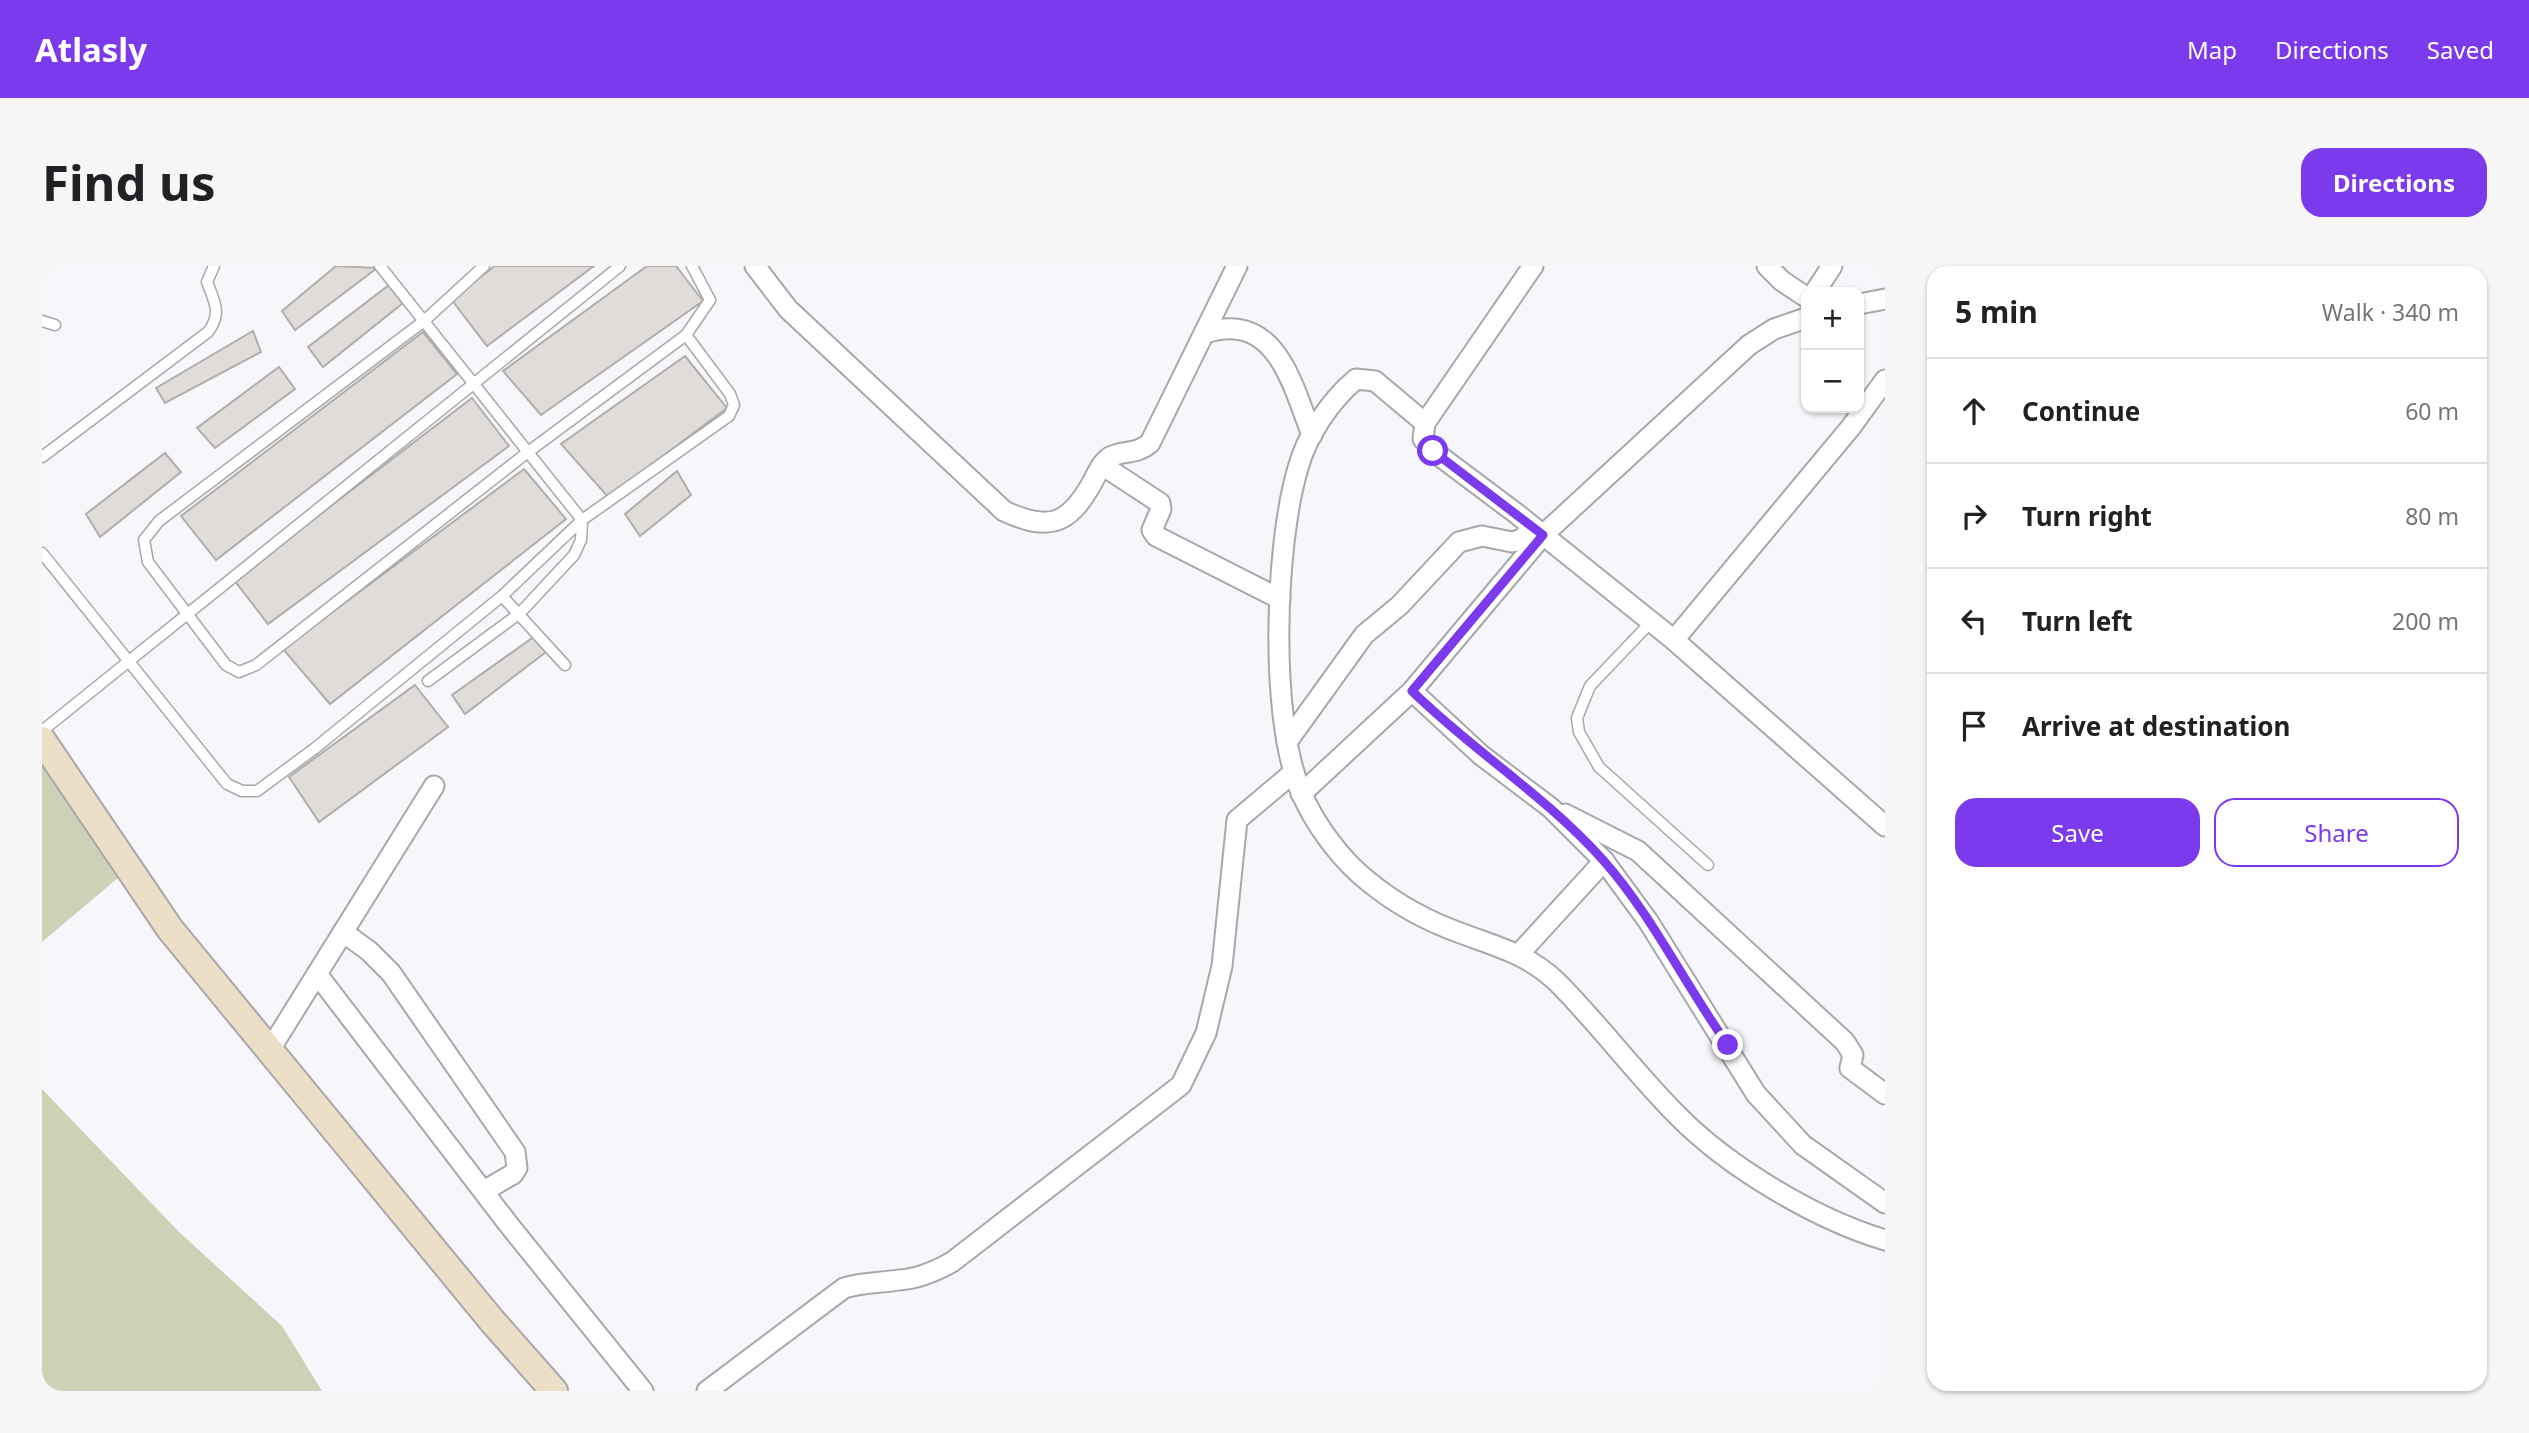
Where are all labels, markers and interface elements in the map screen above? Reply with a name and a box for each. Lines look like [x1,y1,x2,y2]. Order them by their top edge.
text: Atlasly [35,27,147,72]
text: Map [2187,33,2237,66]
text: Directions [2275,33,2389,66]
text: Saved [2427,33,2494,66]
button: Directions [2301,148,2487,217]
text: Find us [42,149,216,215]
map controls [1801,287,1864,413]
button: + [1801,287,1864,350]
text: 5 min [1955,291,2038,332]
text: Walk · 340 m [2322,296,2459,328]
button: − [1801,350,1864,413]
icon: ahead [1955,392,1993,430]
text: Continue [2022,393,2140,429]
text: 60 m [2405,395,2459,427]
route start [1417,435,1448,466]
icon: right [1955,497,1993,535]
text: Turn right [2022,498,2152,534]
text: 80 m [2405,500,2459,532]
icon: left [1955,602,1993,640]
text: Turn left [2022,603,2133,639]
text: 200 m [2392,605,2459,637]
icon: arrive [1955,707,1993,745]
text: Arrive at destination [2022,708,2291,744]
button: Save [1955,798,2200,867]
button: Share [2214,798,2459,867]
route end [1712,1029,1743,1060]

